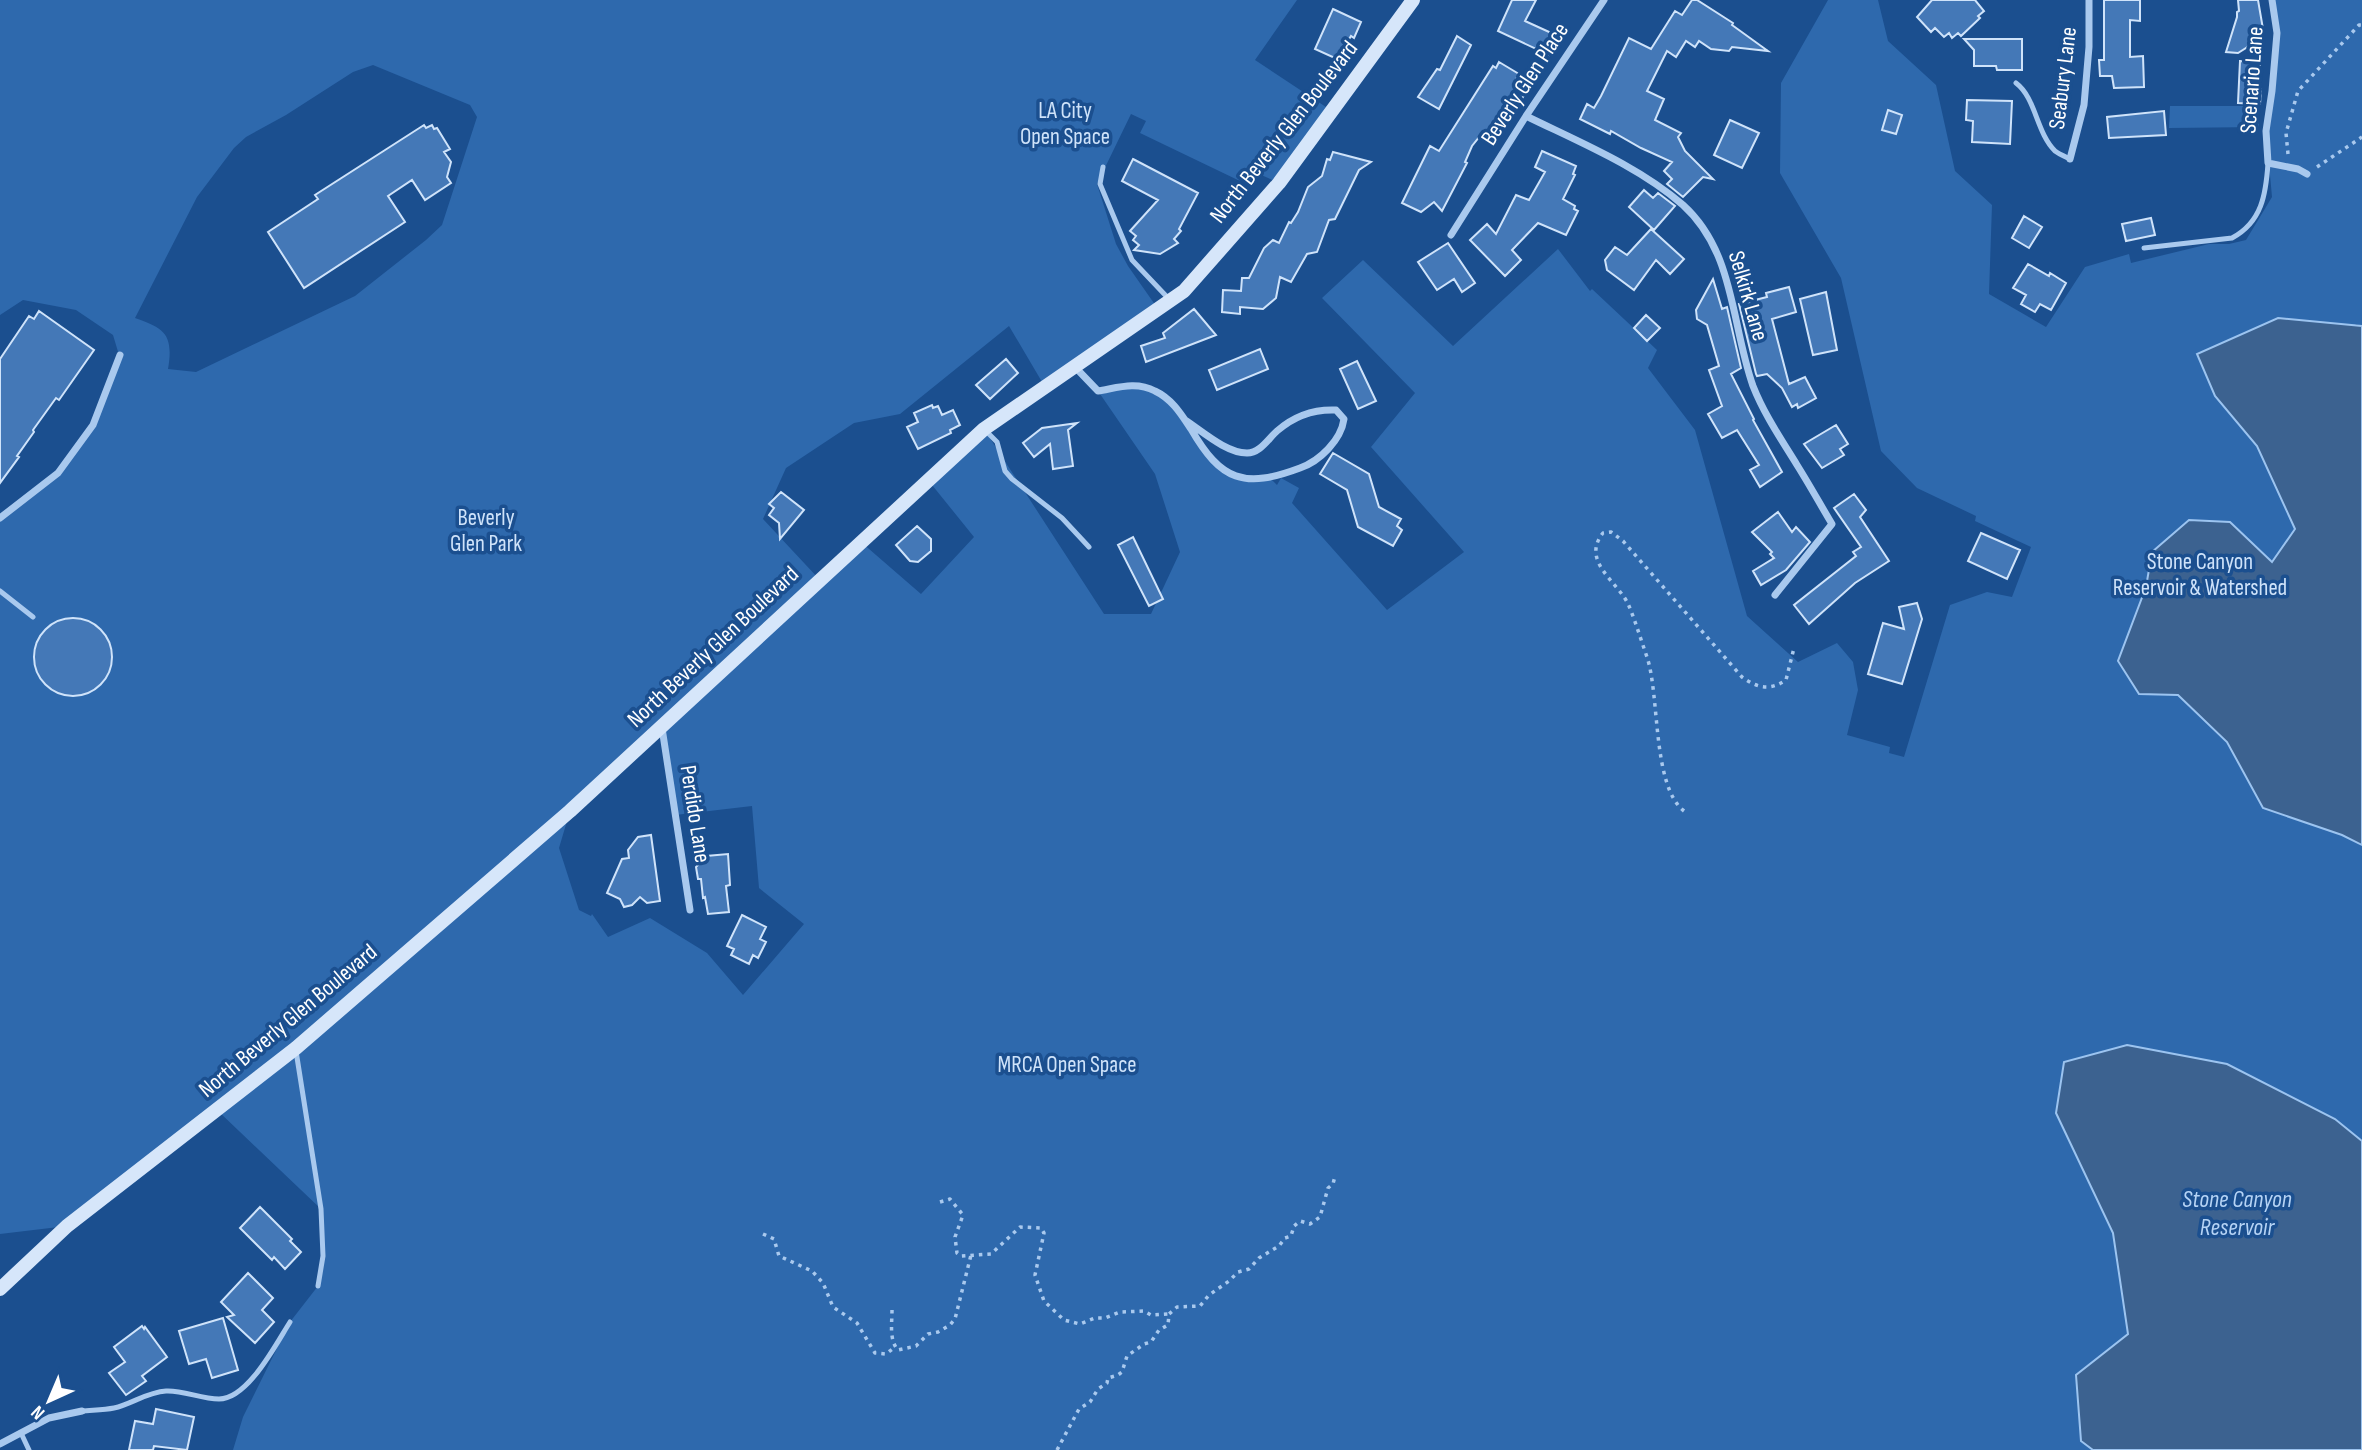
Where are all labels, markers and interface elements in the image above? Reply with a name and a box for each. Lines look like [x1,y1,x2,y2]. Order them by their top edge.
street label: Beverly Glen Place [1475,17,1575,151]
street label: Seabury Lane [2043,25,2083,131]
street label: Scenario Lane [2234,25,2270,135]
street label: North Beverly Glen Boulevard [1204,35,1364,229]
park label: LA City Open Space [1020,97,1110,151]
street label: Selkirk Lane [1722,248,1774,344]
park label: Beverly Glen Park [450,504,522,558]
park label: Stone Canyon Reservoir & Watershed [2113,548,2287,602]
street label: North Beverly Glen Boulevard [622,560,804,734]
street label: Perdido Lane [673,763,717,865]
street label: North Beverly Glen Boulevard [193,938,383,1104]
park label: MRCA Open Space [998,1051,1136,1079]
water label: Stone Canyon Reservoir [2182,1185,2292,1242]
north arrow [14,1366,84,1436]
text: N [27,1400,50,1424]

